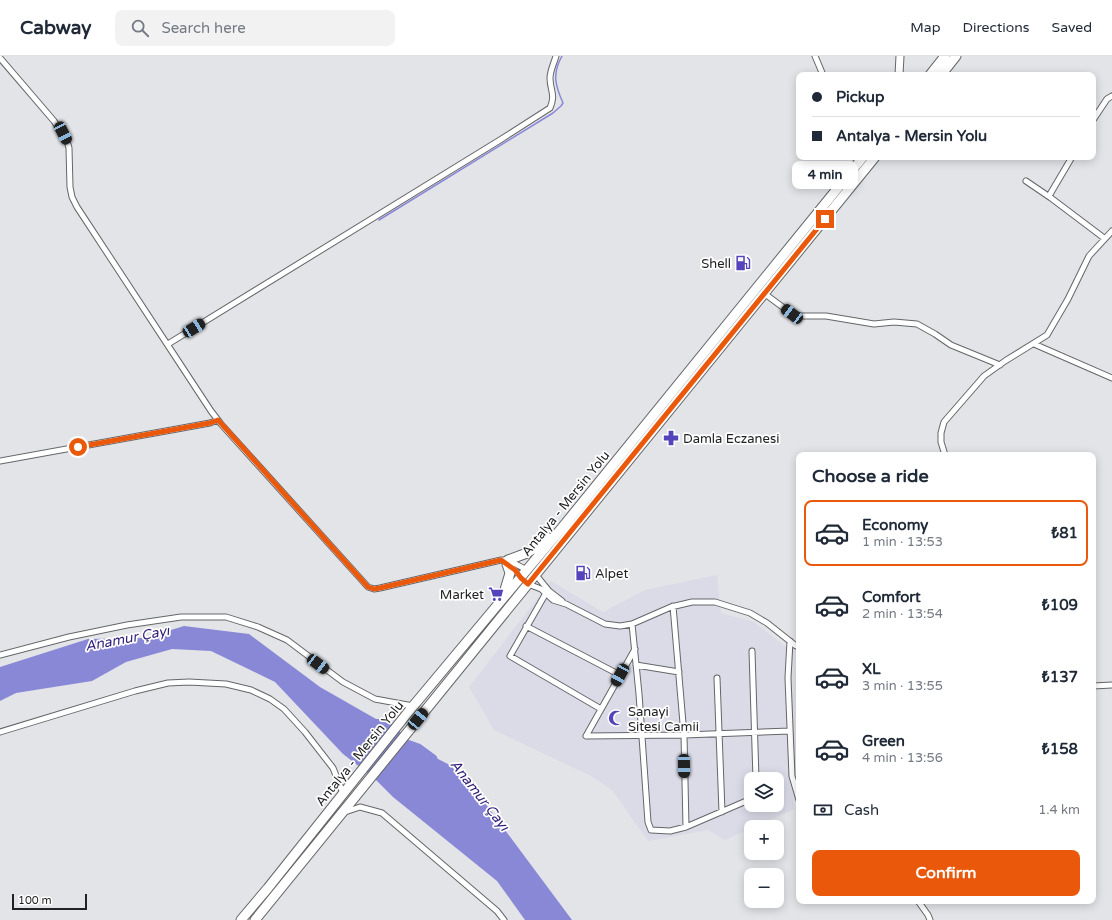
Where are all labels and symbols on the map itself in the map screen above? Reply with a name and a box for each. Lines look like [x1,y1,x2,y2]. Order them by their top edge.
car [52,120,74,146]
callout: 4 min [792,161,858,189]
route end [816,210,834,228]
fuel station icon: Shell [734,254,752,272]
place label: Shell [701,256,731,272]
car [779,302,805,326]
car [181,317,207,339]
pharmacy icon: Damla Eczanesi [662,429,680,447]
place label: Damla Eczanesi [683,431,779,447]
route start [69,438,87,456]
street label: Antalya - Mersin Yolu [518,448,613,560]
fuel station icon: Alpet [574,564,592,582]
place label: Alpet [595,566,628,582]
supermarket icon: Market [487,585,505,603]
place label: Market [440,587,484,603]
water label: Anamur Çayı [83,622,172,655]
car [305,652,331,676]
car [609,662,631,688]
street label: Antalya - Mersin Yolu [312,698,407,810]
place label: Sanayi Sitesi Camii [628,704,699,735]
car [406,706,430,732]
mosque icon: Sanayi Sitesi Camii [607,709,625,727]
car [678,754,690,778]
water label: Anamur Çayı [447,756,514,835]
scale bar [12,892,87,911]

